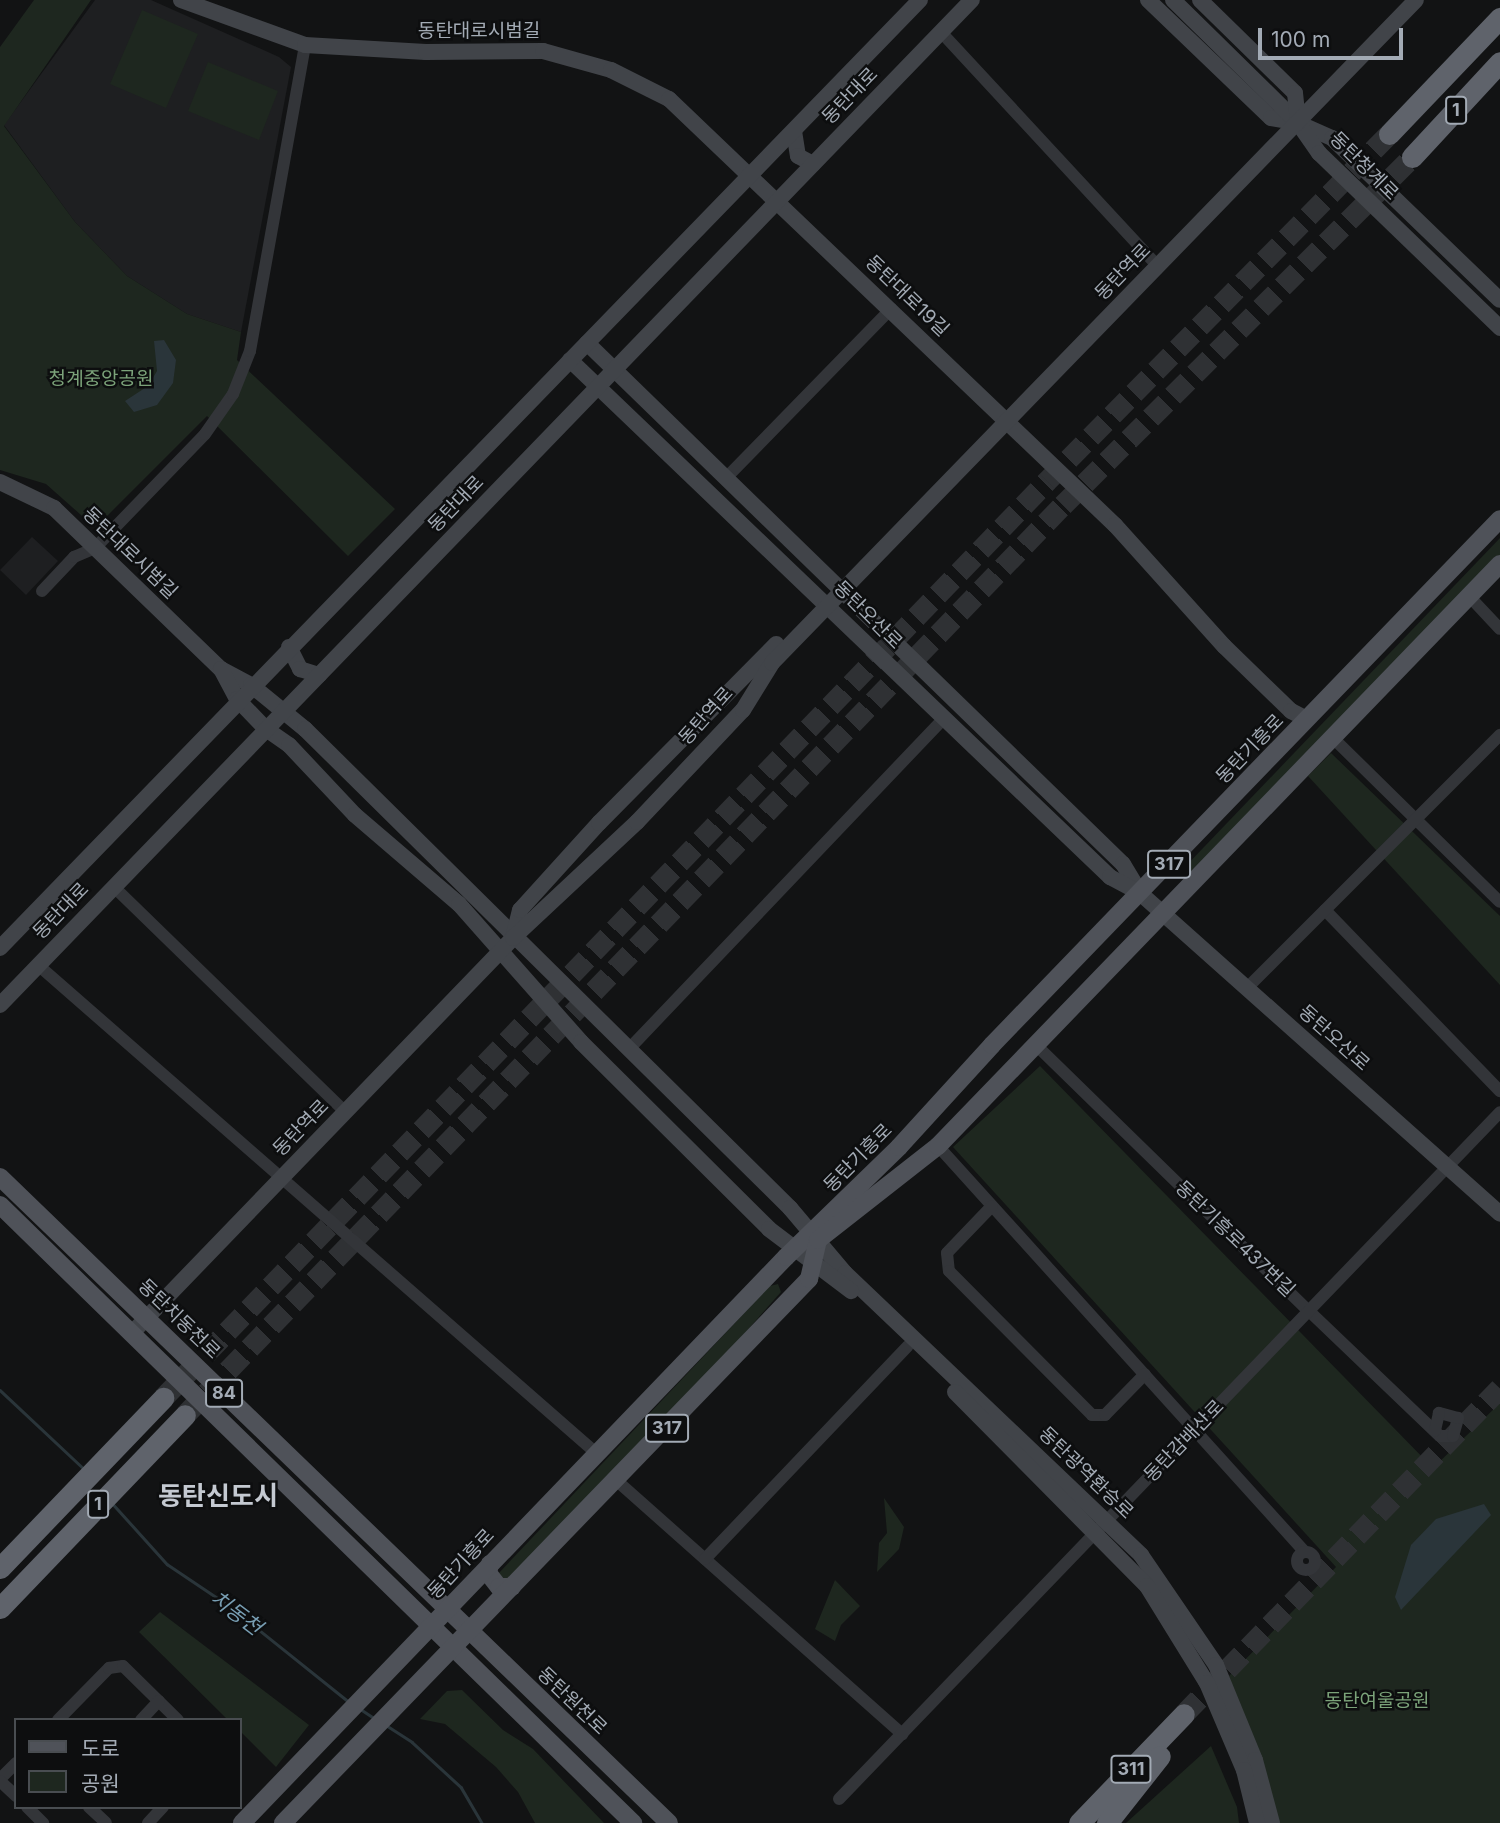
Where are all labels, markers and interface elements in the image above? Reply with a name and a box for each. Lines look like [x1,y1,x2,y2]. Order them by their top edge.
scale bar [1262,14,1407,58]
street label: 동탄대로시범길 [418,20,540,42]
text: 100 m [1271,27,1330,52]
street label: 동탄대로 [818,63,882,129]
road number: 1 [1444,96,1468,124]
street label: 동탄청계로 [1325,127,1403,205]
street label: 동탄역로 [1091,239,1155,305]
street label: 동탄대로19길 [861,251,953,341]
park label: 청계중앙공원 [49,368,153,390]
street label: 동탄대로 [424,471,488,537]
street label: 동탄대로시범길 [78,502,182,604]
street label: 동탄오산로 [829,576,907,654]
street label: 동탄역로 [674,682,738,750]
street label: 동탄기흥로 [1211,710,1289,788]
road number: 317 [1146,850,1192,878]
street label: 동탄대로 [29,878,93,944]
street label: 동탄오산로 [1294,1000,1374,1076]
street label: 동탄역로 [269,1095,333,1161]
street label: 동탄기흥로 [819,1119,897,1197]
street label: 동탄기흥로437번길 [1171,1176,1299,1302]
street label: 동탄치동천로 [133,1274,225,1364]
road number: 84 [205,1378,243,1408]
street label: 동탄감배산로 [1139,1395,1229,1487]
road number: 317 [644,1414,690,1442]
street label: 동탄광역환승로 [1034,1422,1138,1524]
district label: 동탄신도시 [158,1480,278,1512]
road number: 1 [86,1490,110,1518]
street label: 동탄기흥로 [423,1524,499,1604]
water label: 치동천 [205,1585,267,1641]
street label: 동탄원천로 [533,1662,611,1740]
park label: 동탄여울공원 [1325,1690,1429,1712]
legend [14,1718,242,1809]
text: 도로 [81,1736,120,1761]
road number: 311 [1110,1754,1152,1784]
text: 공원 [81,1771,120,1796]

